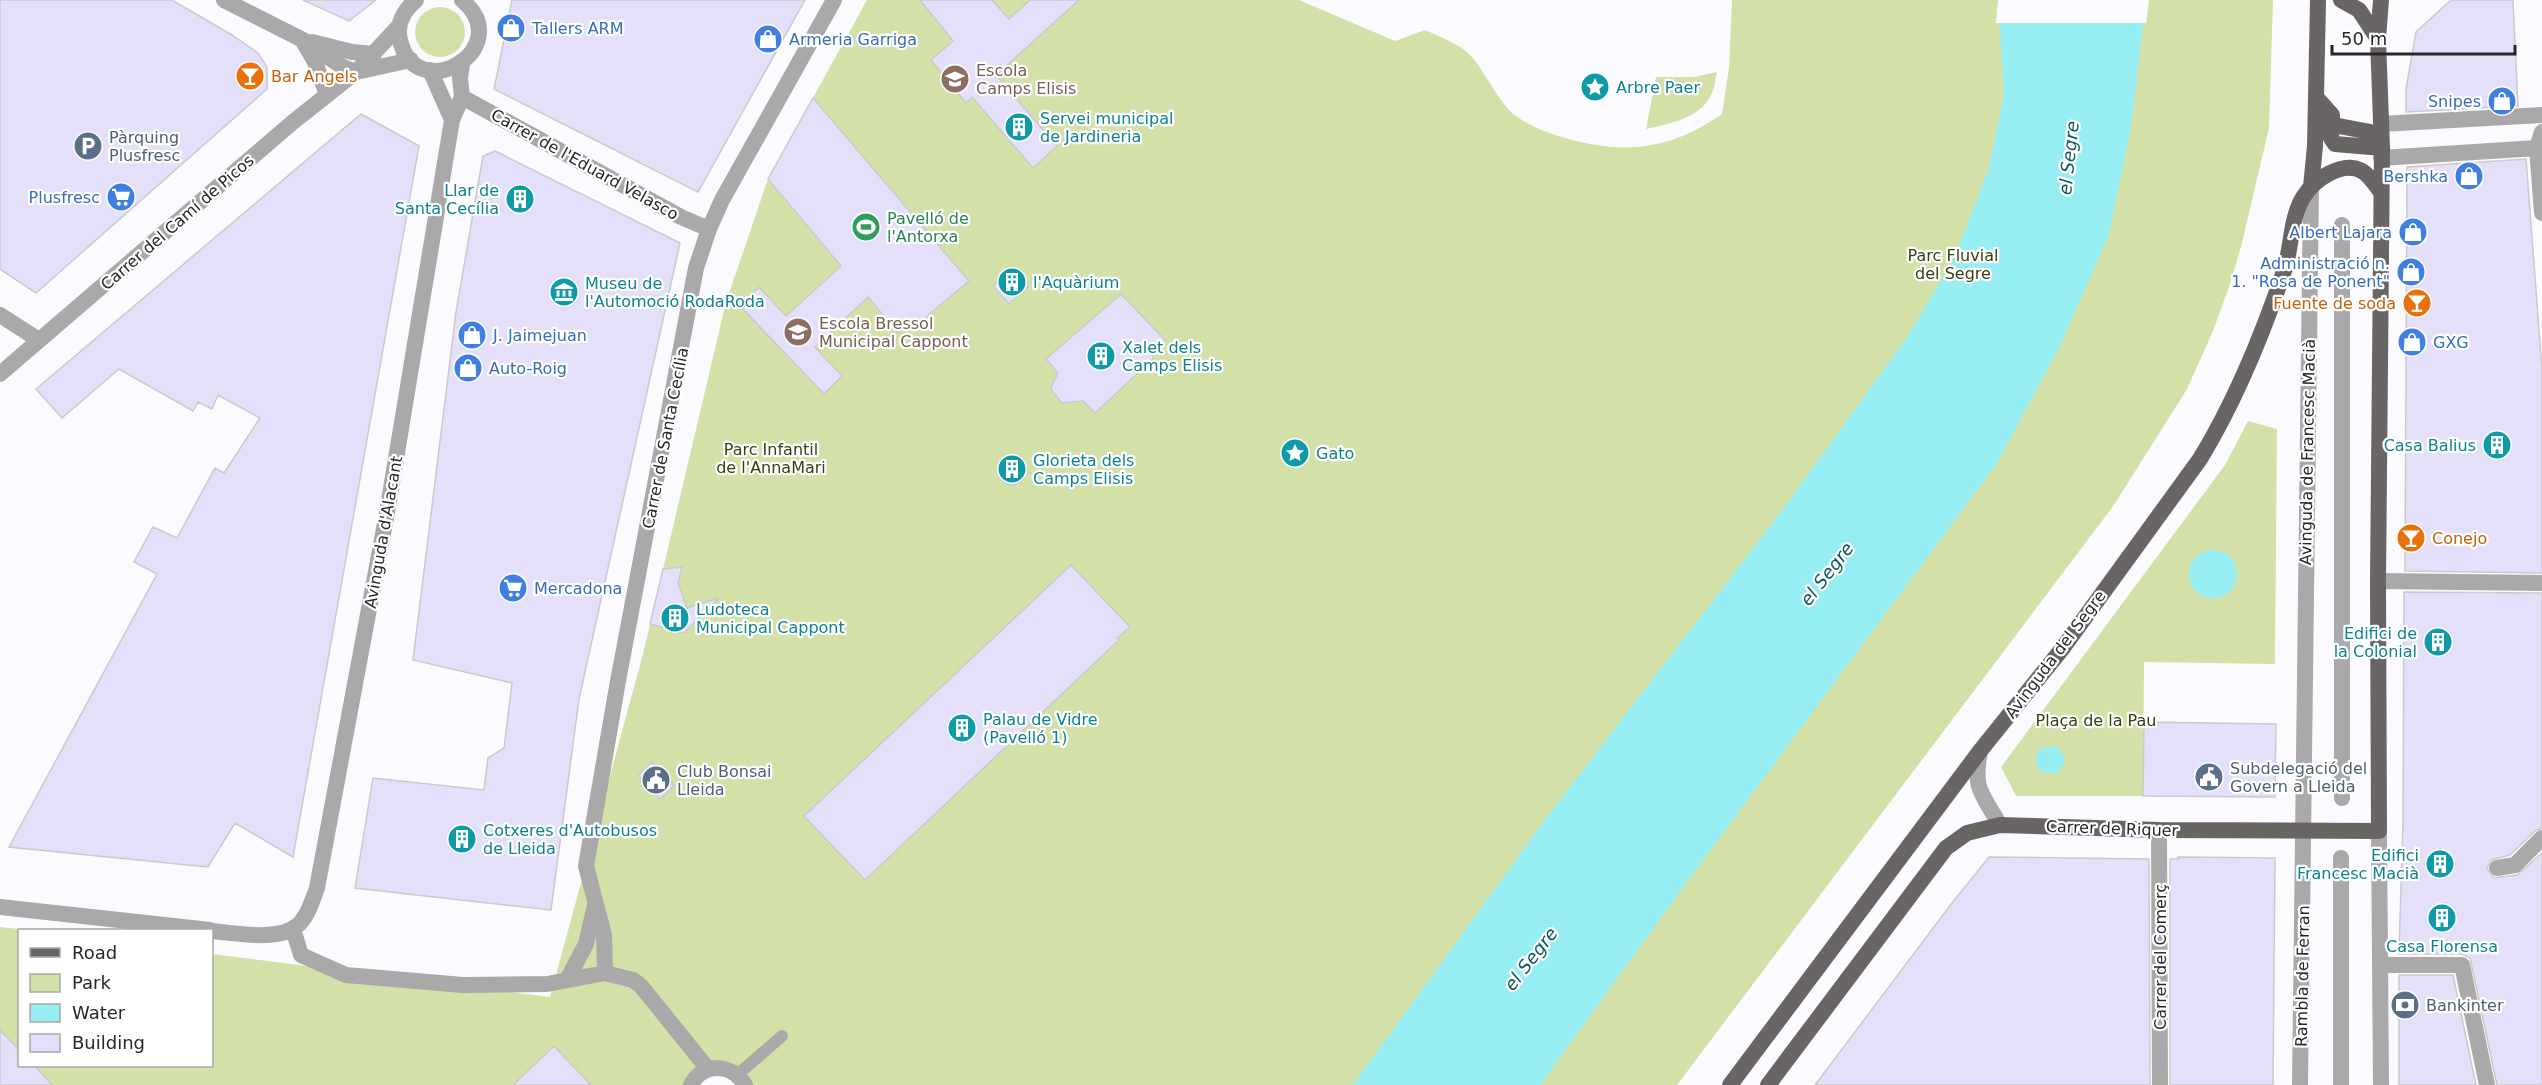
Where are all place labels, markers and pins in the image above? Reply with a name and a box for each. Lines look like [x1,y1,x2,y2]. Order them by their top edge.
shop icon: Tallers ARM [495,12,527,44]
place label: Tallers ARM [531,19,624,38]
shop icon: Armeria Garriga [752,23,784,55]
place label: Armeria Garriga [789,30,917,49]
bar icon: Bar Angels [234,60,266,92]
place label: Escola Camps Elisis [976,61,1076,98]
school or university icon: Escola Camps Elisis [939,63,971,95]
place label: Bar Angels [271,67,357,86]
place icon: Arbre Paer [1579,71,1611,103]
place label: Arbre Paer [1616,78,1700,97]
shop icon: Snipes [2486,85,2518,117]
place label: Snipes [2428,92,2481,111]
place label: Servei municipal de Jardineria [1040,109,1173,146]
building icon: Servei municipal de Jardineria [1003,111,1035,143]
place label: Pàrquing Plusfresc [109,128,180,165]
parking icon: Pàrquing Plusfresc [72,130,104,162]
shop icon: Bershka [2453,160,2485,192]
place label: Bershka [2383,167,2448,186]
supermarket icon: Plusfresc [105,181,137,213]
place label: Llar de Santa Cecília [395,181,499,218]
building icon: Llar de Santa Cecília [504,183,536,215]
place label: Plusfresc [29,188,100,207]
place label: Pavelló de l'Antorxa [887,209,969,246]
sports icon: Pavelló de l'Antorxa [850,211,882,243]
shop icon: Albert Lajara [2397,216,2429,248]
place label: Albert Lajara [2289,223,2392,242]
place label: Administració n. 1. "Rosa de Ponent" [2231,254,2390,291]
shop icon: Administració n. 1. "Rosa de Ponent" [2395,256,2427,288]
building icon: l'Aquàrium [996,266,1028,298]
place label: l'Aquàrium [1033,273,1119,292]
place label: Museu de l'Automoció RodaRoda [585,274,765,311]
museum icon: Museu de l'Automoció RodaRoda [548,276,580,308]
bar icon: Fuente de soda [2401,287,2433,319]
place label: Fuente de soda [2273,294,2396,313]
place label: Escola Bressol Municipal Cappont [819,314,968,351]
school or university icon: Escola Bressol Municipal Cappont [782,316,814,348]
shop icon: J. Jaimejuan [456,319,488,351]
place label: J. Jaimejuan [492,326,587,345]
shop icon: GXG [2396,326,2428,358]
place label: GXG [2433,333,2469,352]
place label: Xalet dels Camps Elisis [1122,338,1222,375]
building icon: Xalet dels Camps Elisis [1085,340,1117,372]
shop icon: Auto-Roig [452,352,484,384]
place label: Auto-Roig [489,359,567,378]
building icon: Casa Balius [2481,429,2513,461]
place label: Casa Balius [2384,436,2476,455]
place icon: Gato [1279,437,1311,469]
place label: Gato [1316,444,1354,463]
place label: Glorieta dels Camps Elisis [1033,451,1134,488]
building icon: Glorieta dels Camps Elisis [996,453,1028,485]
bar icon: Conejo [2395,522,2427,554]
place label: Conejo [2432,529,2487,548]
supermarket icon: Mercadona [497,572,529,604]
place label: Mercadona [534,579,622,598]
place label: Ludoteca Municipal Cappont [696,600,845,637]
building icon: Ludoteca Municipal Cappont [659,602,691,634]
place label: Edifici de la Colonial [2334,624,2417,661]
building icon: Edifici de la Colonial [2422,626,2454,658]
place label: Palau de Vidre (Pavelló 1) [983,710,1098,747]
building icon: Palau de Vidre (Pavelló 1) [946,712,978,744]
place label: Subdelegació del Govern a Lleida [2230,759,2367,796]
public building icon: Subdelegació del Govern a Lleida [2193,761,2225,793]
place label: Club Bonsai Lleida [677,762,772,799]
public building icon: Club Bonsai Lleida [640,764,672,796]
place label: Cotxeres d'Autobusos de Lleida [483,821,657,858]
building icon: Cotxeres d'Autobusos de Lleida [446,823,478,855]
place label: Edifici Francesc Macià [2297,846,2419,883]
building icon: Edifici Francesc Macià [2424,848,2456,880]
building icon: Casa Florensa [2426,902,2458,934]
place label: Casa Florensa [2386,937,2498,956]
bank icon: Bankinter [2389,989,2421,1021]
place label: Bankinter [2426,996,2504,1015]

